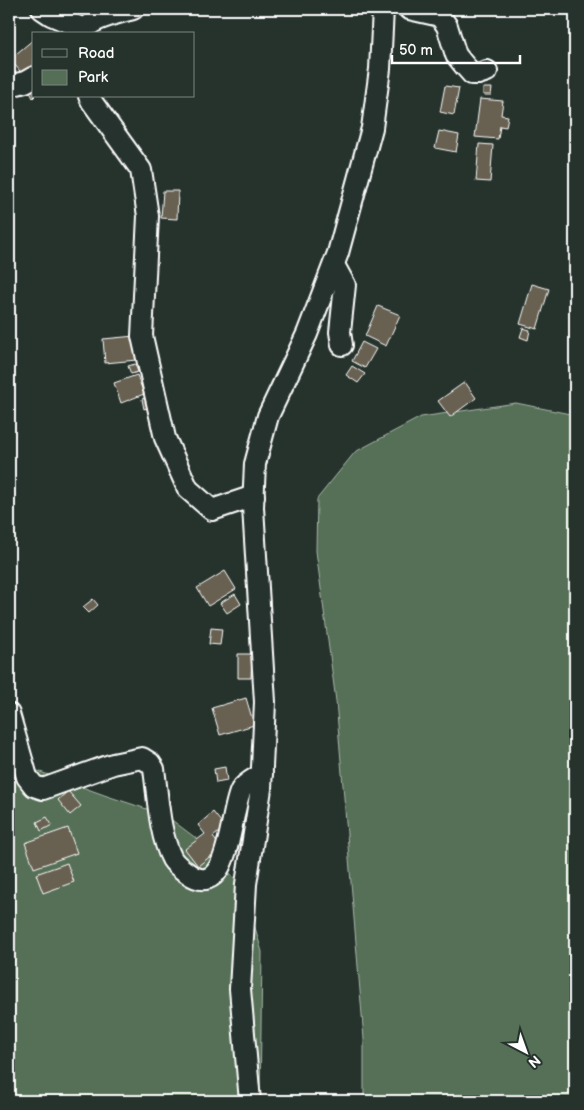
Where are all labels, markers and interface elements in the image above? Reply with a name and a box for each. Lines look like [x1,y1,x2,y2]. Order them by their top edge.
legend [32,32,195,98]
scale bar [392,32,519,64]
text: 50 m [399,41,433,60]
text: Road [78,44,114,63]
text: Park [78,68,109,87]
north arrow [502,1028,552,1078]
text: N [525,1052,544,1071]

